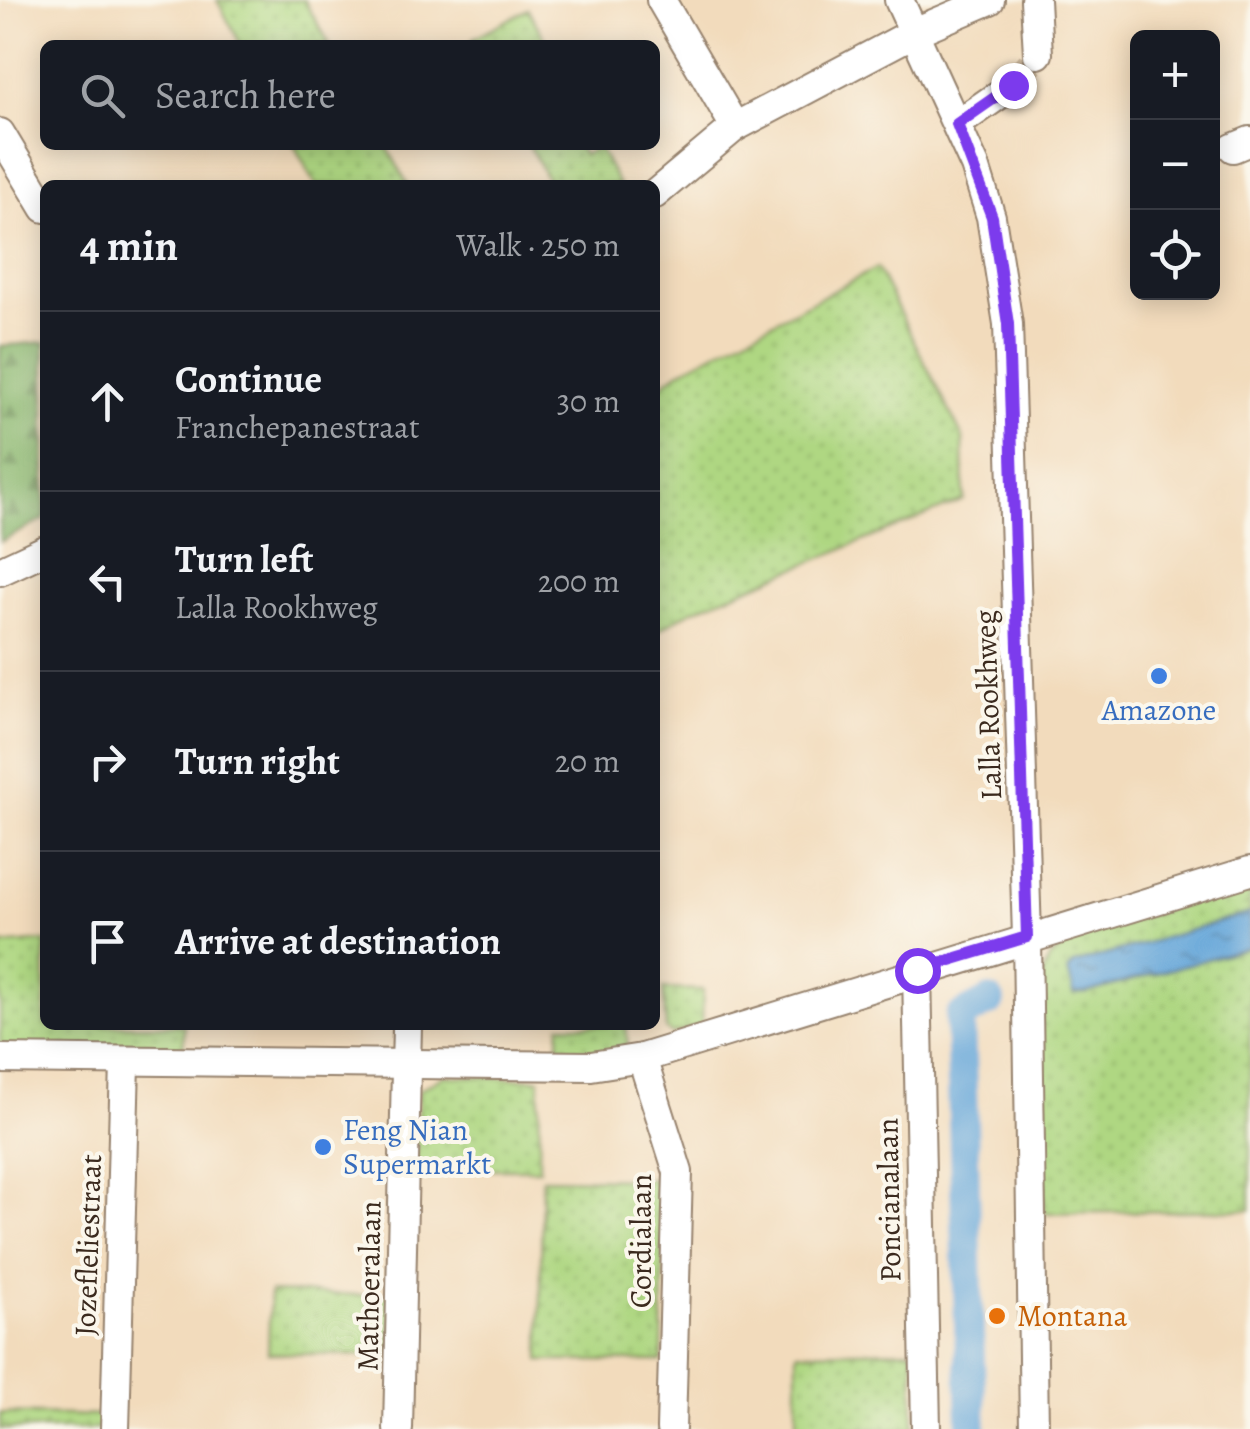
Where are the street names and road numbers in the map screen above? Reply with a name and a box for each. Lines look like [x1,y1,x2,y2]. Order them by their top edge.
street label: Lalla Rookhweg [965,609,1011,801]
street label: Poncianalaan [868,1118,910,1282]
street label: Jozefleliestraat [65,1153,111,1336]
street label: Cordialaan [621,1174,661,1308]
street label: Mathoeralaan [348,1201,390,1371]

